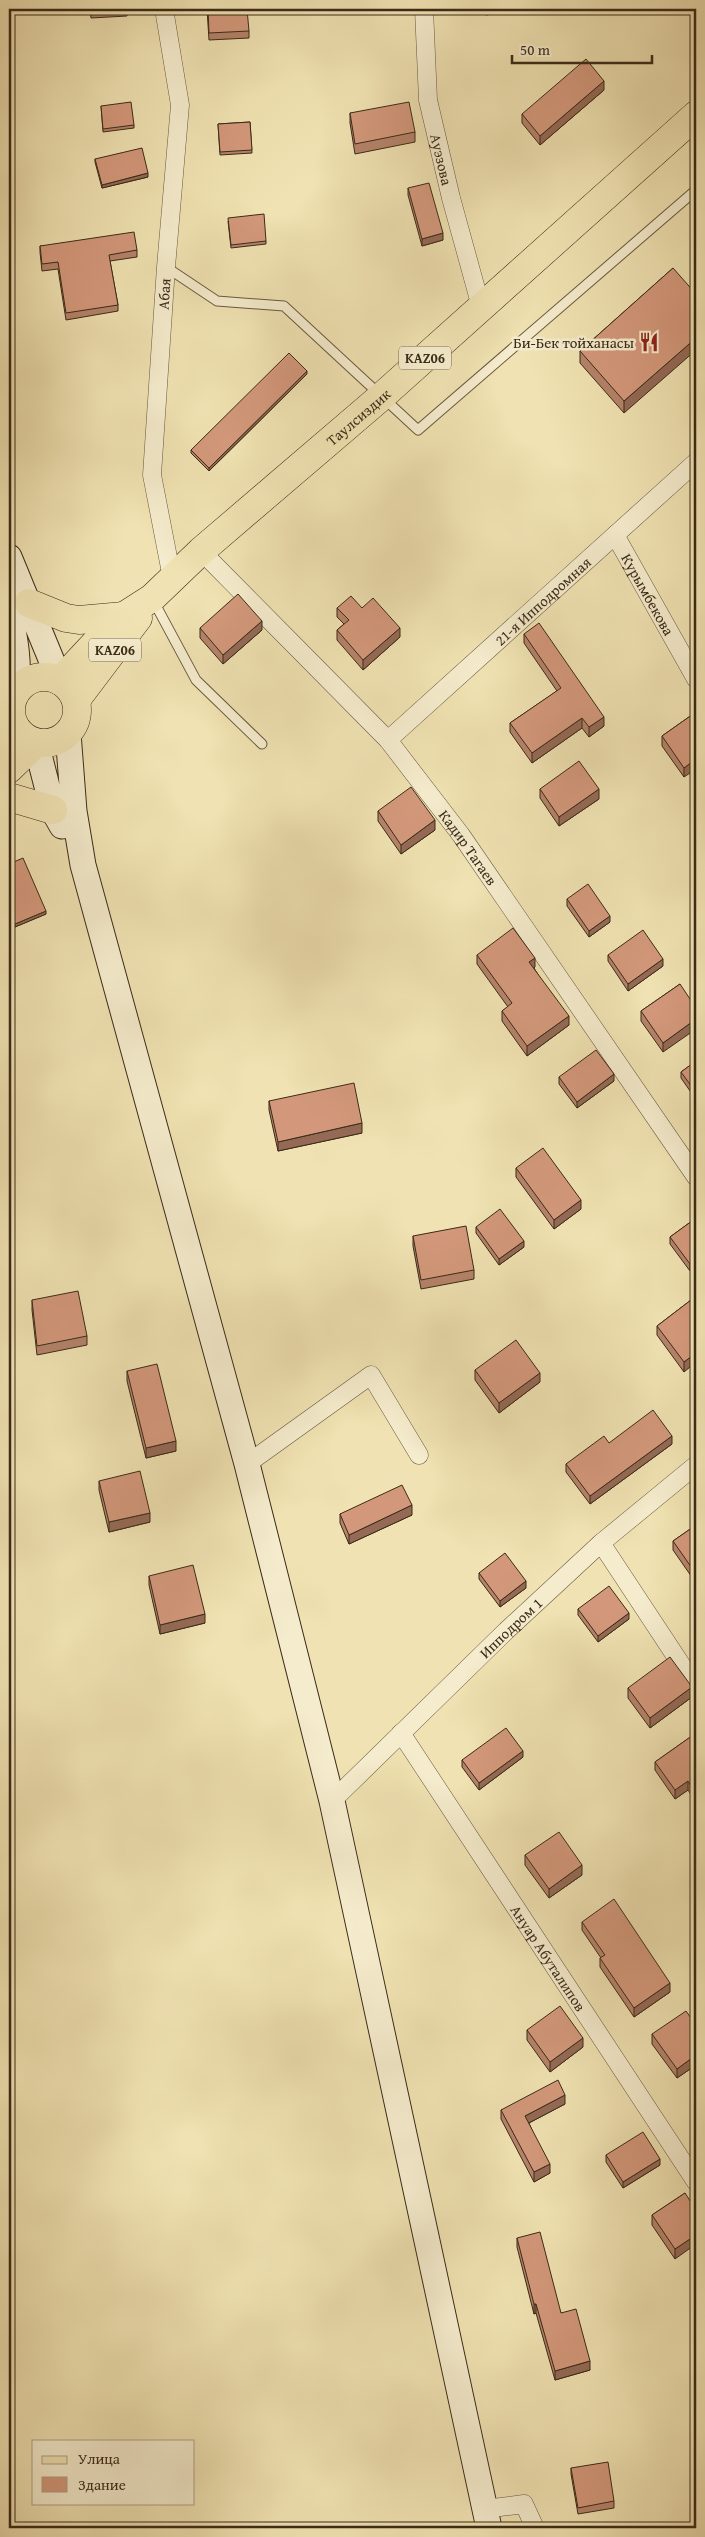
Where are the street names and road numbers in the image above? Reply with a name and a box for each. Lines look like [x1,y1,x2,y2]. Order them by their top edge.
street label: Ауэзова [426,131,458,188]
street label: Абая [152,277,176,310]
road number: KAZ06 [399,346,451,369]
street label: Таулсиздик [321,383,395,450]
street label: Курымбекова [617,549,680,640]
street label: 21-я Ипподромная [490,551,596,650]
road number: KAZ06 [89,638,141,662]
street label: Кадир Тагаев [434,805,503,889]
street label: Ипподром 1 [474,1592,547,1662]
street label: Ануар Абуталипов [506,1900,591,2015]

